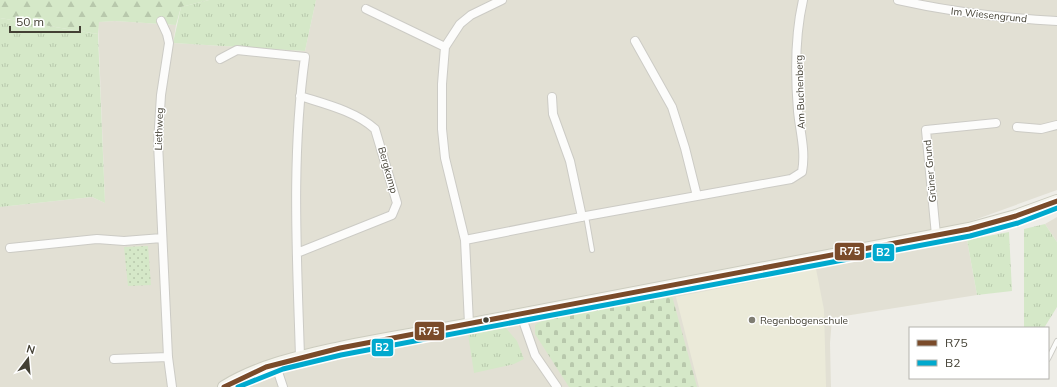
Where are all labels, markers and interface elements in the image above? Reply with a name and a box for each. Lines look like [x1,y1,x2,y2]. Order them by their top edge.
street label: Im Wiesengrund [950,5,1028,25]
scale bar [10,8,80,34]
text: 50 m [16,14,44,29]
street label: Am Buchenberg [792,55,808,129]
street label: Liethweg [152,107,166,151]
street label: Grüner Grund [921,139,939,203]
street label: Bergkamp [375,145,401,195]
line badge: R75 [834,242,865,261]
line badge: B2 [872,243,895,262]
text: R75 [840,244,861,258]
text: B2 [876,245,890,259]
place label: Regenbogenschule [760,314,848,327]
unlabelled marker [481,315,491,325]
marker: Regenbogenschule [747,315,757,325]
line badge: R75 [414,321,445,341]
text: R75 [419,324,440,338]
legend [909,327,1049,379]
text: R75 [945,335,968,350]
line badge: B2 [371,338,394,357]
north arrow [8,339,48,379]
text: B2 [375,340,389,354]
text: N [25,342,37,357]
text: B2 [945,355,960,370]

